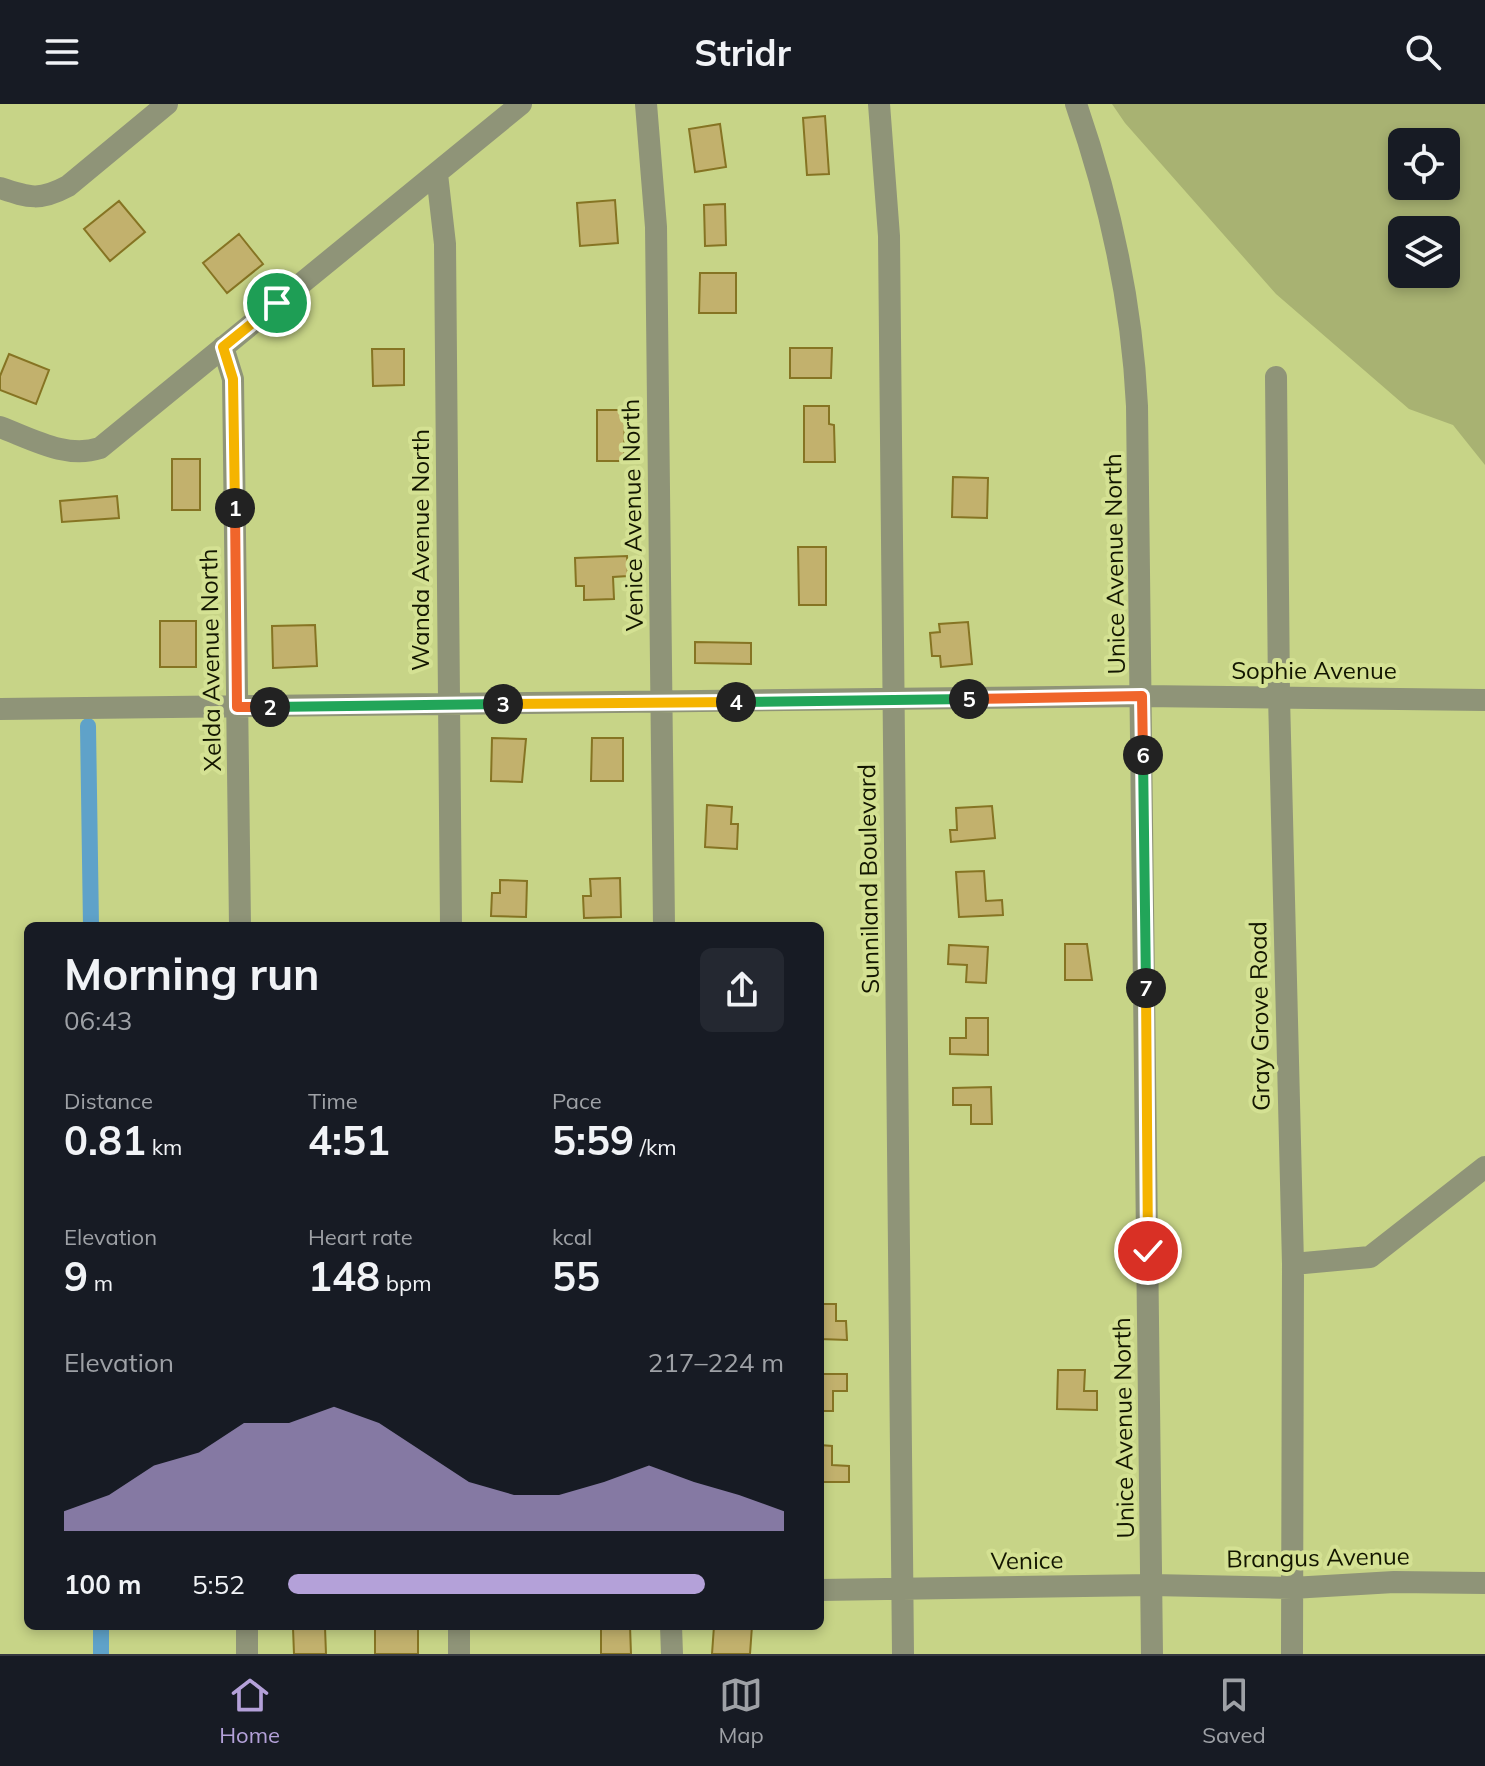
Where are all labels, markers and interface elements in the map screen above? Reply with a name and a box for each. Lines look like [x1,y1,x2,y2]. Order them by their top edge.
icon: menu [40,30,84,74]
text: Stridr [694,30,791,75]
icon: search [1401,30,1445,74]
map controls [1388,128,1460,288]
button: locate [1388,128,1460,200]
button: layers [1388,216,1460,288]
pin [243,269,311,337]
icon: arrive [255,281,299,325]
street label: Venice Avenue North [615,399,649,631]
street label: Wanda Avenue North [405,429,435,671]
street label: Unice Avenue North [1097,453,1131,675]
pin: 1 [215,488,255,528]
text: 1 [228,494,242,522]
street label: Xelda Avenue North [193,548,227,772]
street label: Sophie Avenue [1231,655,1397,685]
pin: 5 [949,679,989,719]
pin: 4 [716,682,756,722]
pin: 3 [483,684,523,724]
text: 5 [962,685,976,713]
pin: 2 [250,687,290,727]
text: 4 [729,688,743,716]
text: 3 [496,690,510,718]
text: 2 [263,693,277,721]
pin: 6 [1123,735,1163,775]
text: 6 [1136,741,1150,769]
street label: Sunniland Boulevard [851,764,885,994]
street label: Gray Grove Road [1242,921,1276,1111]
text: Morning run [64,946,320,1001]
button: share [700,948,784,1032]
pin: 7 [1126,968,1166,1008]
text: 7 [1139,974,1153,1002]
text: 06:43 [64,1004,132,1037]
text: Distance [64,1087,153,1115]
text: Time [308,1087,358,1115]
text: Pace [552,1087,602,1115]
text: 0.81 [64,1115,146,1165]
text: 4:51 [308,1115,390,1165]
text: 5:59 [552,1115,634,1165]
text: km [146,1133,182,1161]
text: /km [634,1133,677,1161]
pin [1114,1217,1182,1285]
text: Elevation [64,1223,157,1251]
text: Heart rate [308,1223,413,1251]
text: kcal [552,1223,592,1251]
icon: check [1126,1229,1170,1273]
text: 9 [64,1251,88,1301]
text: 148 [308,1251,380,1301]
text: 55 [552,1251,600,1301]
text: m [88,1269,113,1297]
text: bpm [380,1269,431,1297]
street label: Unice Avenue North [1106,1317,1140,1539]
text: Elevation [64,1346,174,1379]
text: 217–224 m [648,1346,784,1379]
street label: Brangus Avenue [1226,1540,1410,1574]
street label: Venice [990,1544,1064,1576]
text: 100 m [64,1568,141,1601]
text: 5:52 [192,1568,245,1601]
tab: Home [219,1673,280,1749]
tab: Map [718,1673,764,1749]
tab: Saved [1202,1673,1266,1749]

